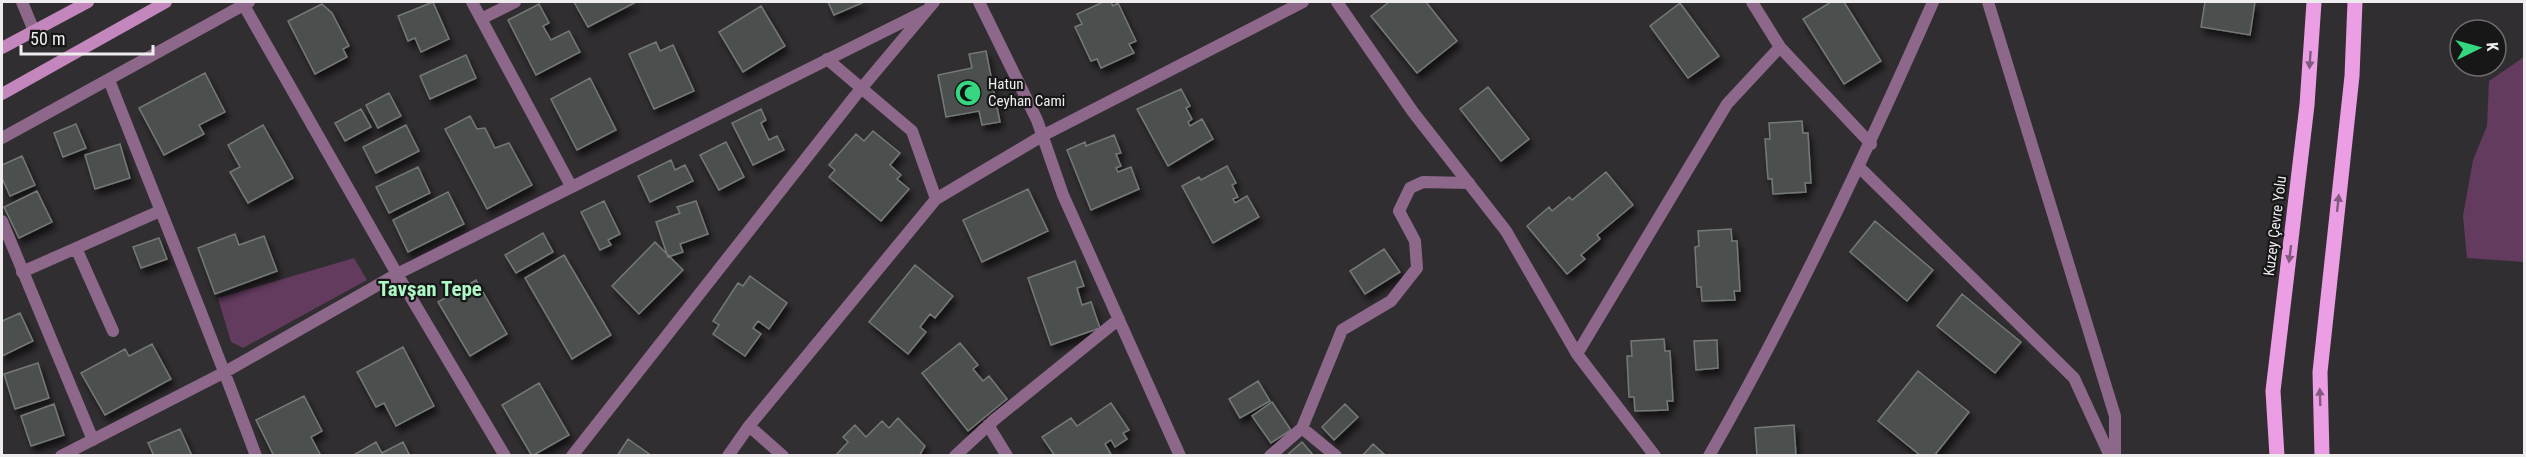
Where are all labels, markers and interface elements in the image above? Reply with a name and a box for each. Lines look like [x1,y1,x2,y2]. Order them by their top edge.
scale bar [21,18,153,56]
north arrow [2448,18,2508,78]
text: 50 m [30,28,65,49]
text: K [2483,41,2502,52]
one-way arrow [2305,50,2315,69]
place label: Hatun Ceyhan Cami [988,75,1065,110]
mosque icon: Hatun Ceyhan Cami [953,78,983,108]
street label: Kuzey Çevre Yolu [2260,175,2290,277]
one-way arrow [2333,193,2343,212]
one-way arrow [2285,244,2294,263]
district label: Tavşan Tepe [378,277,482,301]
one-way arrow [2316,388,2325,407]

